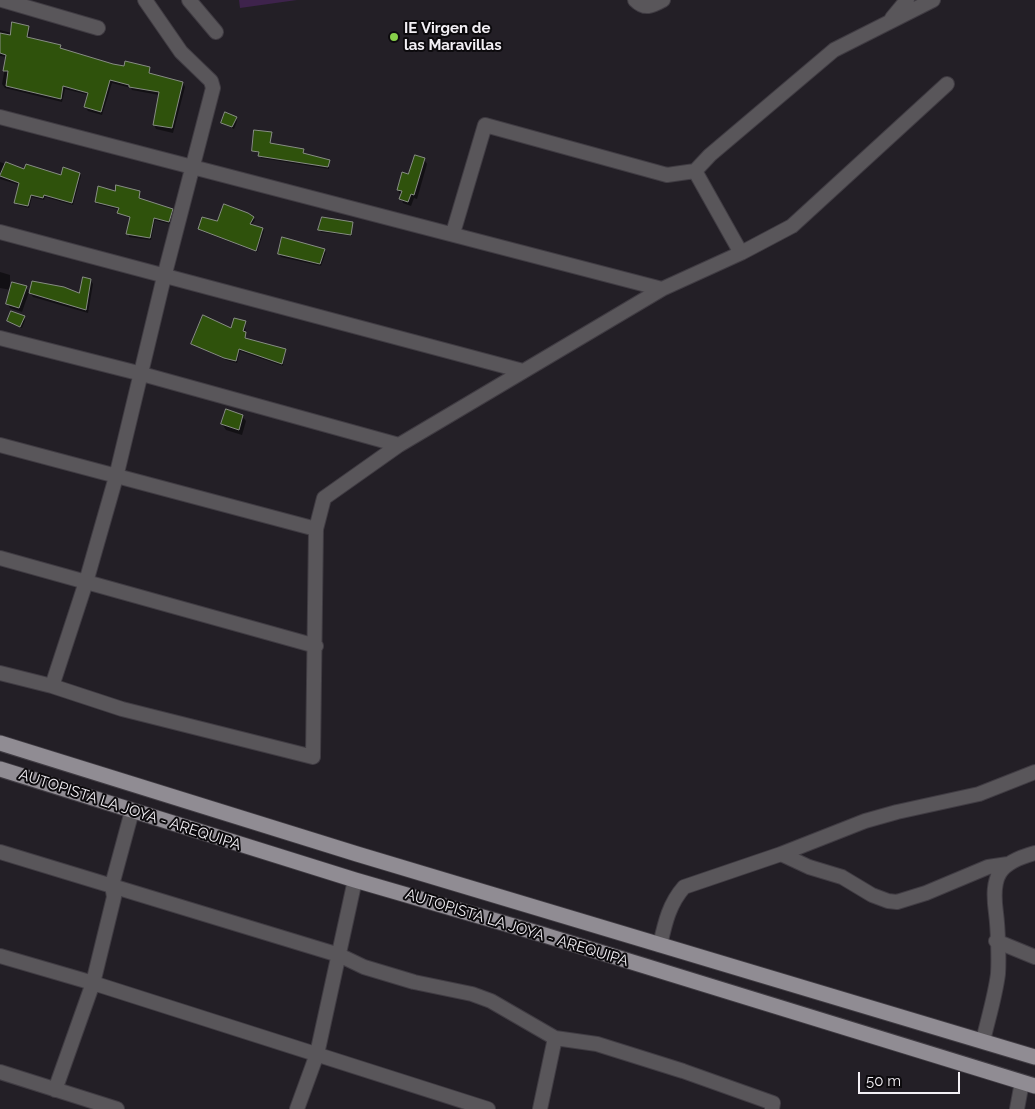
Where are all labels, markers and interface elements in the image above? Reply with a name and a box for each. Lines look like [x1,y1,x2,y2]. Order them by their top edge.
place label: IE Virgen de las Maravillas [404,19,502,54]
marker: IE Virgen de las Maravillas [388,31,400,43]
street label: AUTOPISTA LA JOYA - AREQUIPA [17,766,243,854]
street label: AUTOPISTA LA JOYA - AREQUIPA [403,885,631,971]
scale bar [860,1062,962,1094]
text: 50 m [866,1072,901,1090]

